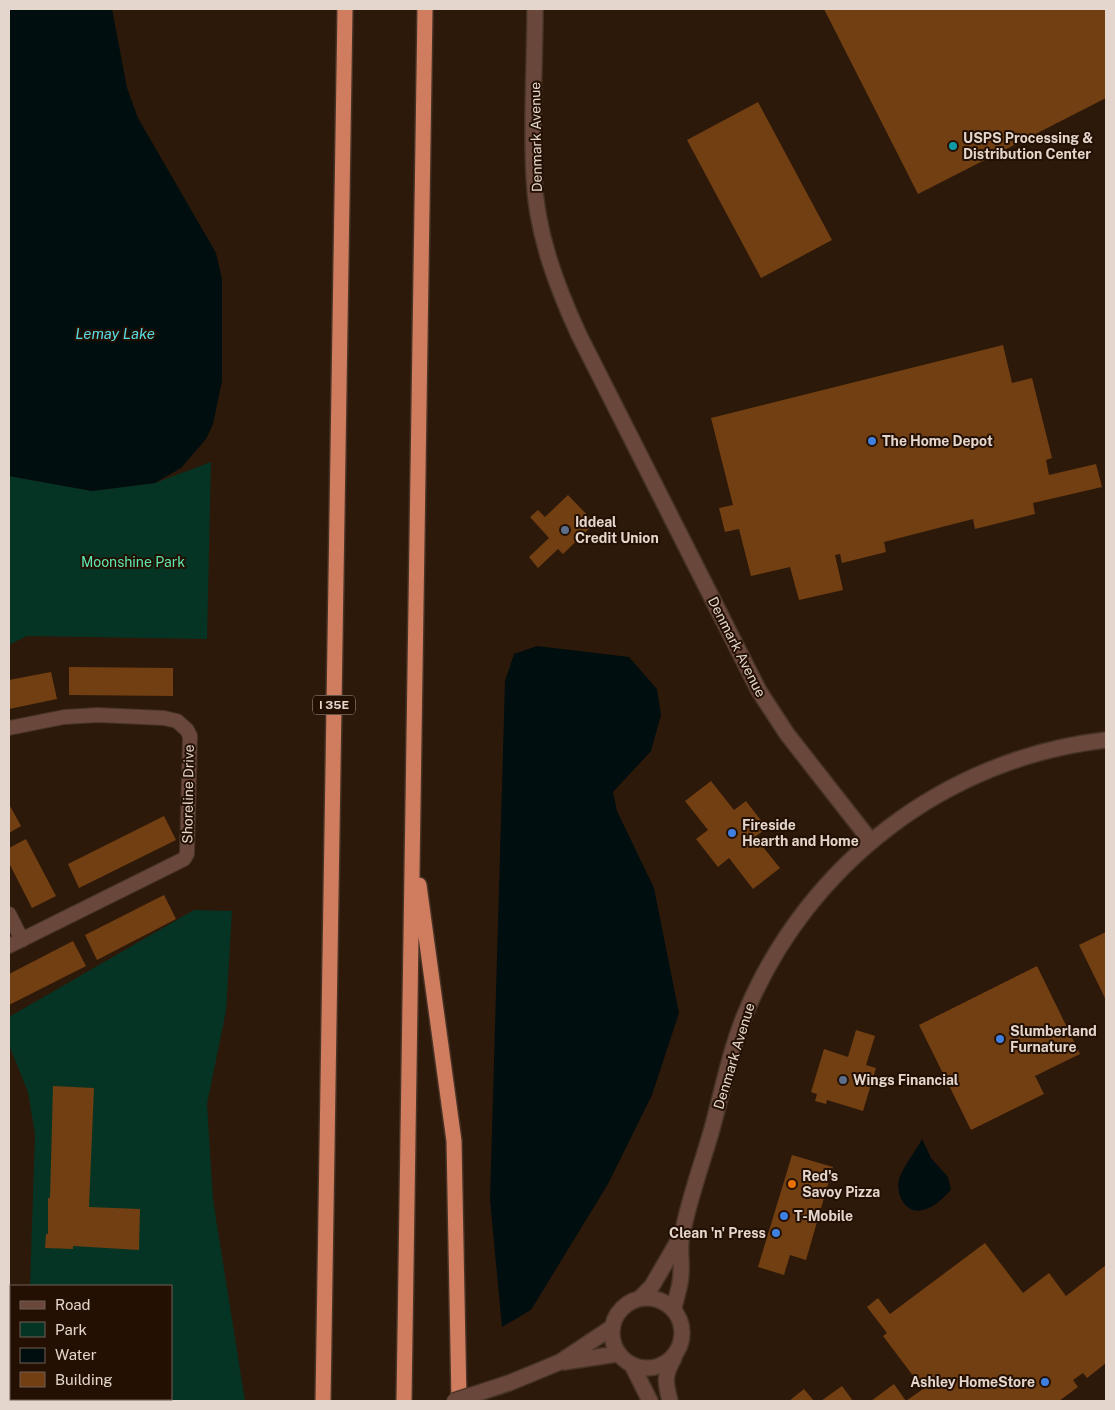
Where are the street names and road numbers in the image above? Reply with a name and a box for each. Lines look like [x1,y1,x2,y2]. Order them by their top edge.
street label: Denmark Avenue [527,82,545,192]
street label: Denmark Avenue [705,594,769,700]
road number: I 35E [313,696,355,714]
street label: Shoreline Drive [179,744,197,844]
street label: Denmark Avenue [710,1001,758,1111]

